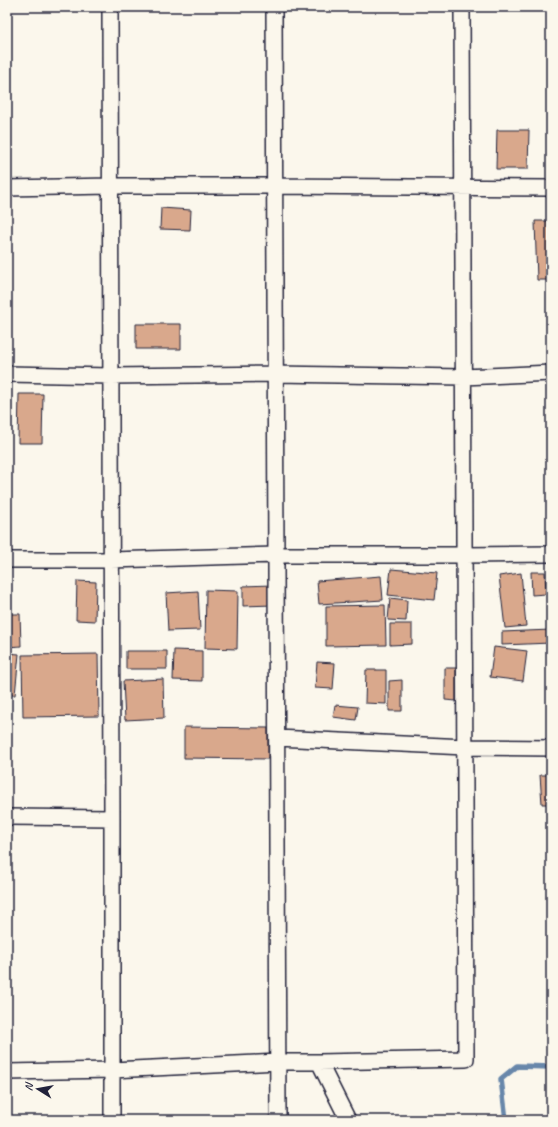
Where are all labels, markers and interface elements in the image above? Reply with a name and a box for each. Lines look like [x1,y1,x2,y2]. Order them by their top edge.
north arrow [18,1069,58,1109]
text: N [21,1080,36,1092]

